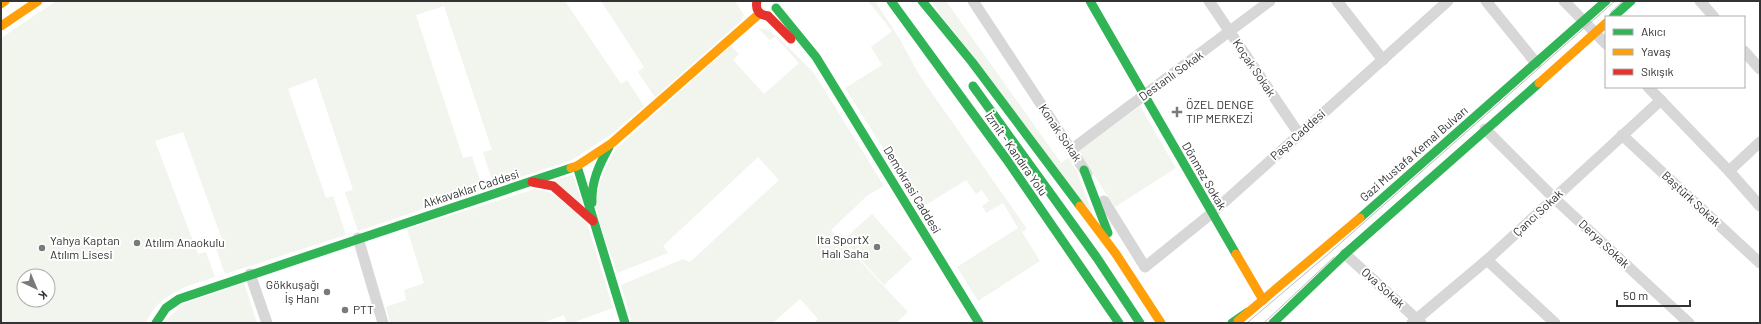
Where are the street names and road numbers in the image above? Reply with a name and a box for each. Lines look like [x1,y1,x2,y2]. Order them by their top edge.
street label: Koçak Sokak [1231,36,1279,99]
street label: Destanlı Sokak [1136,47,1205,103]
street label: Konak Sokak [1036,101,1085,164]
street label: Gazi Mustafa Kemal Bulvarı [1357,103,1470,204]
street label: Paşa Caddesi [1267,106,1328,163]
street label: İzmit - Kandıra Yolu [983,109,1051,198]
street label: Dönmez Sokak [1180,139,1230,212]
street label: Demokrasi Caddesi [881,143,944,236]
street label: Akkavaklar Caddesi [421,166,521,210]
street label: Baştürk Sokak [1660,168,1724,229]
street label: Çancı Sokak [1510,186,1565,239]
street label: Derya Sokak [1576,216,1633,270]
street label: Ova Sokak [1359,264,1408,310]

